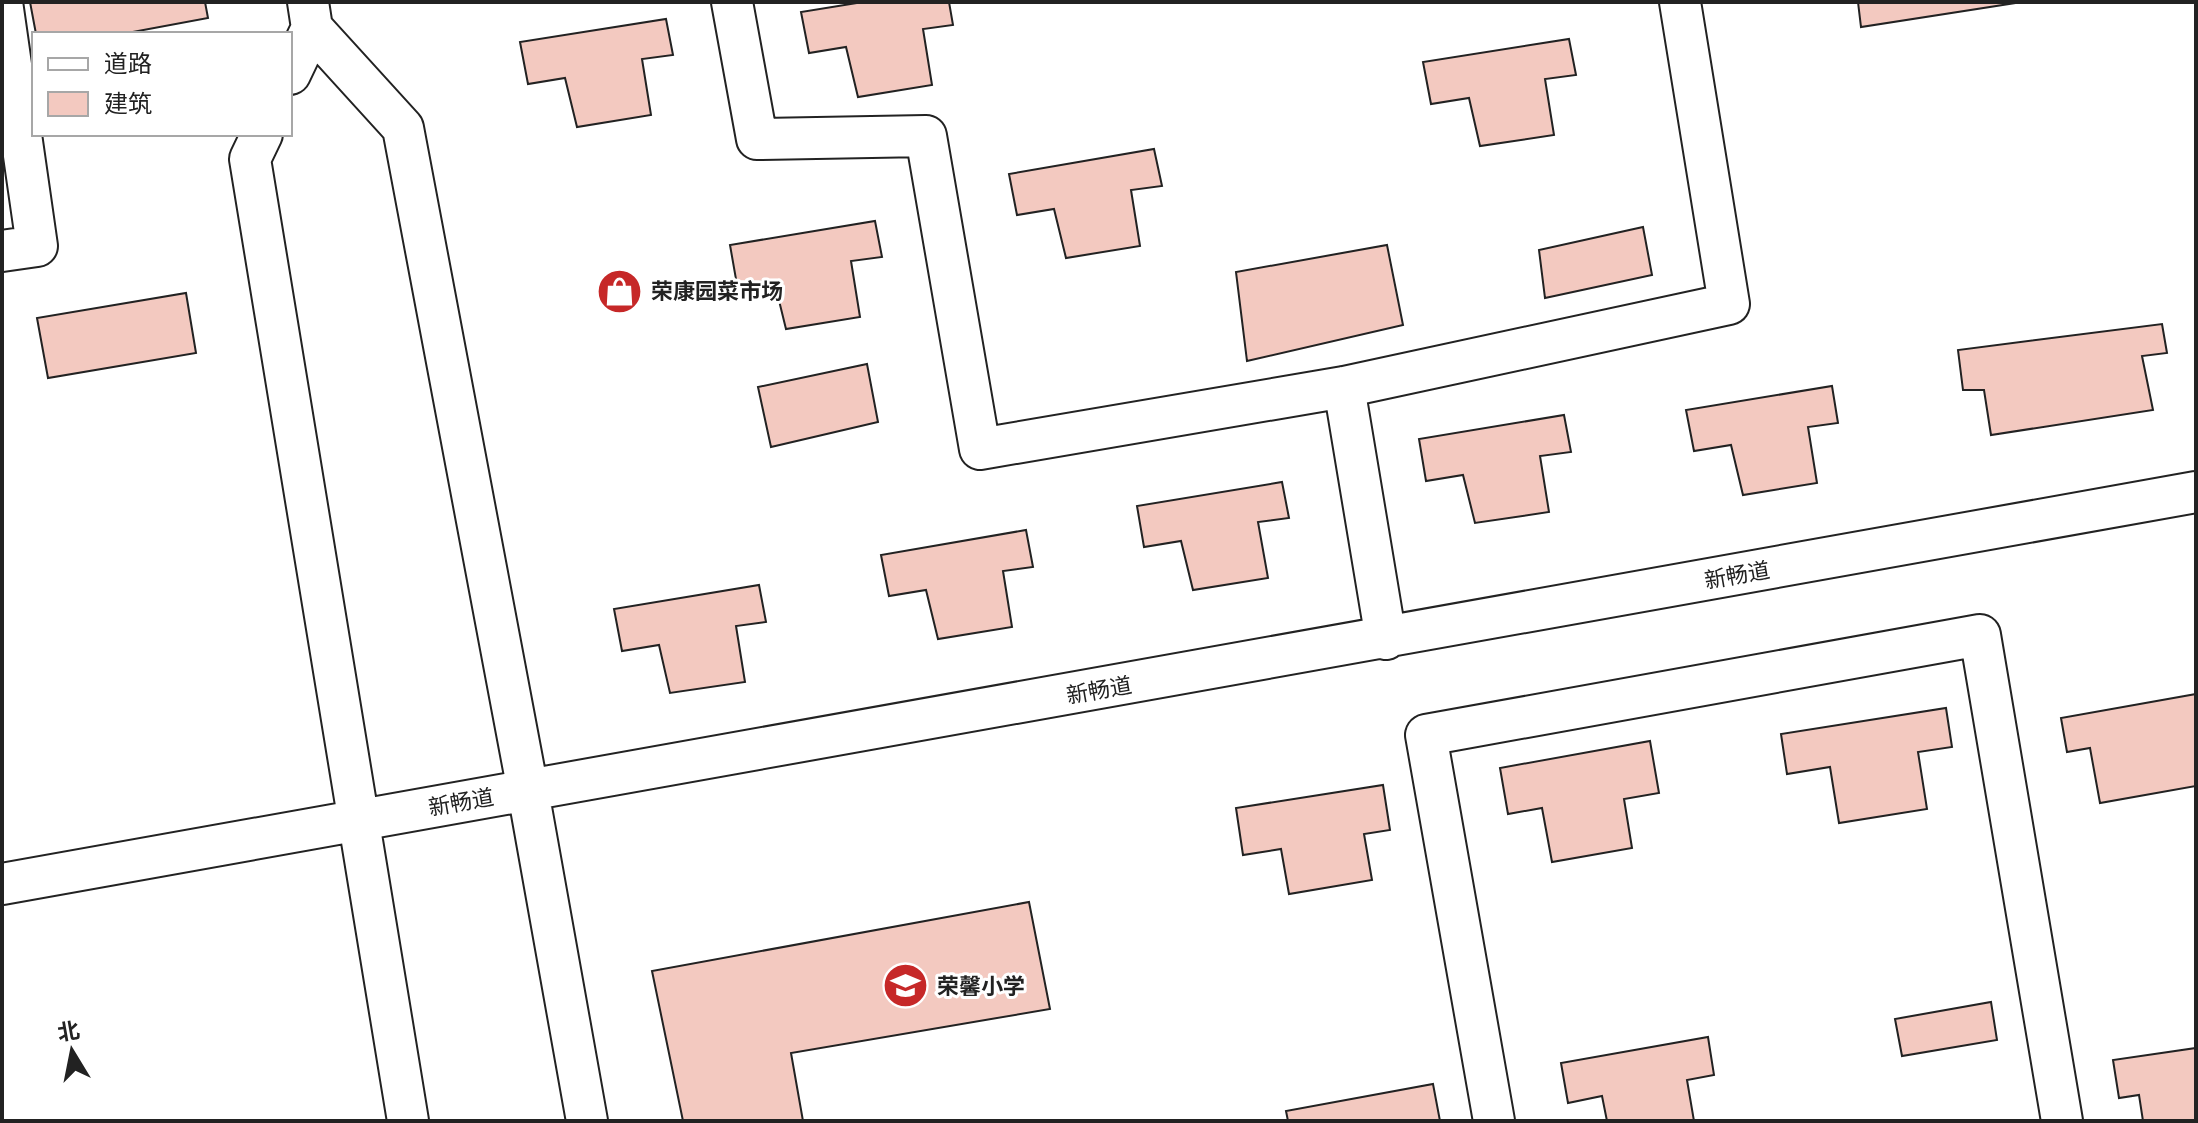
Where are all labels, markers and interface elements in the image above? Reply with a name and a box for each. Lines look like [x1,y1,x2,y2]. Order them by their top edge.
legend [32,32,292,136]
text: 道路 [104,50,152,79]
text: 建筑 [104,90,152,119]
shop icon: 荣康园菜市场 [596,267,644,315]
place label: 荣康园菜市场 [651,279,783,306]
street label: 新畅道 [1702,557,1772,596]
street label: 新畅道 [1064,672,1134,711]
street label: 新畅道 [426,784,496,823]
school or university icon: 荣馨小学 [882,962,930,1010]
place label: 荣馨小学 [937,974,1025,1001]
north arrow [32,1011,112,1091]
text: 北 [56,1018,82,1048]

